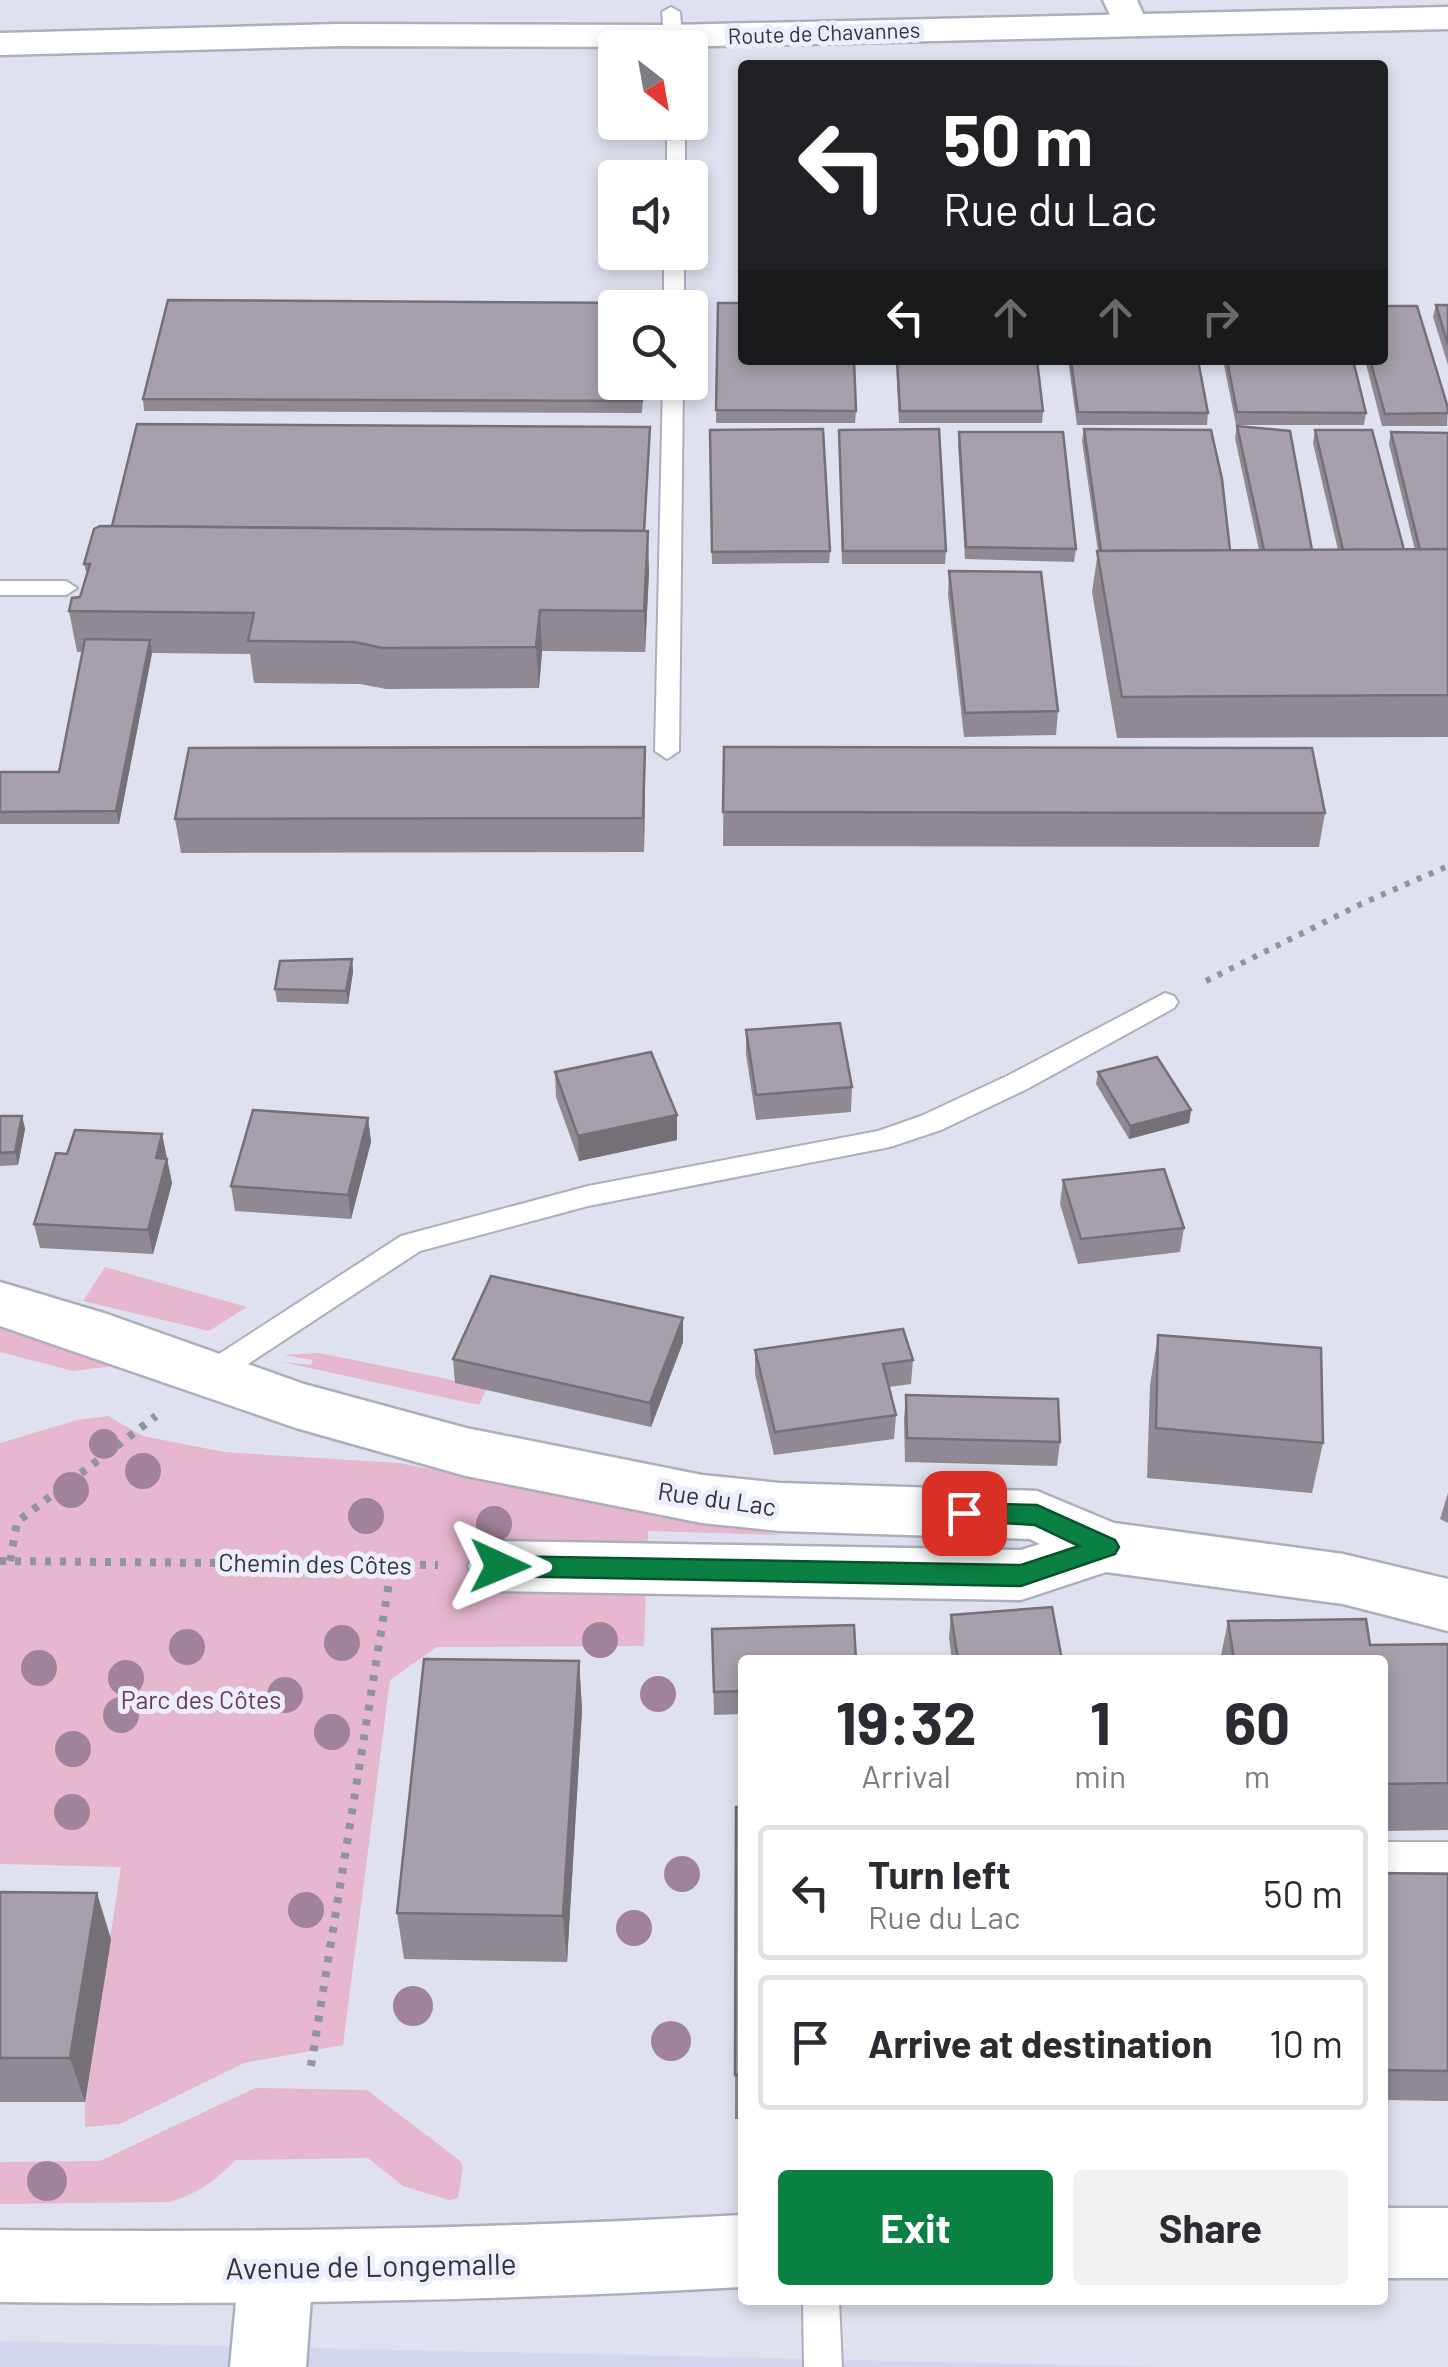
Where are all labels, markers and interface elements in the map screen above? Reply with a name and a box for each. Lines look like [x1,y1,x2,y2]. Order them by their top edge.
street label: Route de Chavannes [727,16,921,48]
north arrow [598,30,708,140]
map controls [598,30,708,400]
text: 50 m [943,96,1093,180]
icon: left [778,100,908,230]
button: sound [598,160,708,270]
text: Rue du Lac [943,181,1157,235]
button: search [598,290,708,400]
icon: left [878,290,933,345]
icon: ahead [983,290,1038,345]
icon: ahead [1088,290,1143,345]
icon: right [1193,290,1248,345]
pin [922,1471,1007,1556]
street label: Rue du Lac [656,1475,778,1521]
icon: arrive [937,1486,992,1541]
position arrow [448,1514,552,1618]
street label: Chemin des Côtes [218,1546,412,1580]
park label: Parc des Côtes [121,1684,281,1714]
text: 19:32 [836,1685,977,1757]
text: 1 [1090,1685,1111,1757]
text: 60 [1224,1685,1290,1757]
text: Arrival [861,1756,951,1794]
text: min [1074,1756,1126,1794]
text: m [1244,1756,1270,1794]
text: Turn left [868,1851,1011,1897]
icon: left [783,1865,838,1920]
text: 50 m [1263,1870,1343,1916]
text: Rue du Lac [868,1897,1020,1935]
icon: arrive [783,2015,838,2070]
text: Arrive at destination [868,2020,1213,2066]
text: 10 m [1269,2020,1343,2066]
button: Exit [778,2170,1053,2285]
button: Share [1073,2170,1348,2285]
street label: Avenue de Longemalle [225,2244,517,2286]

